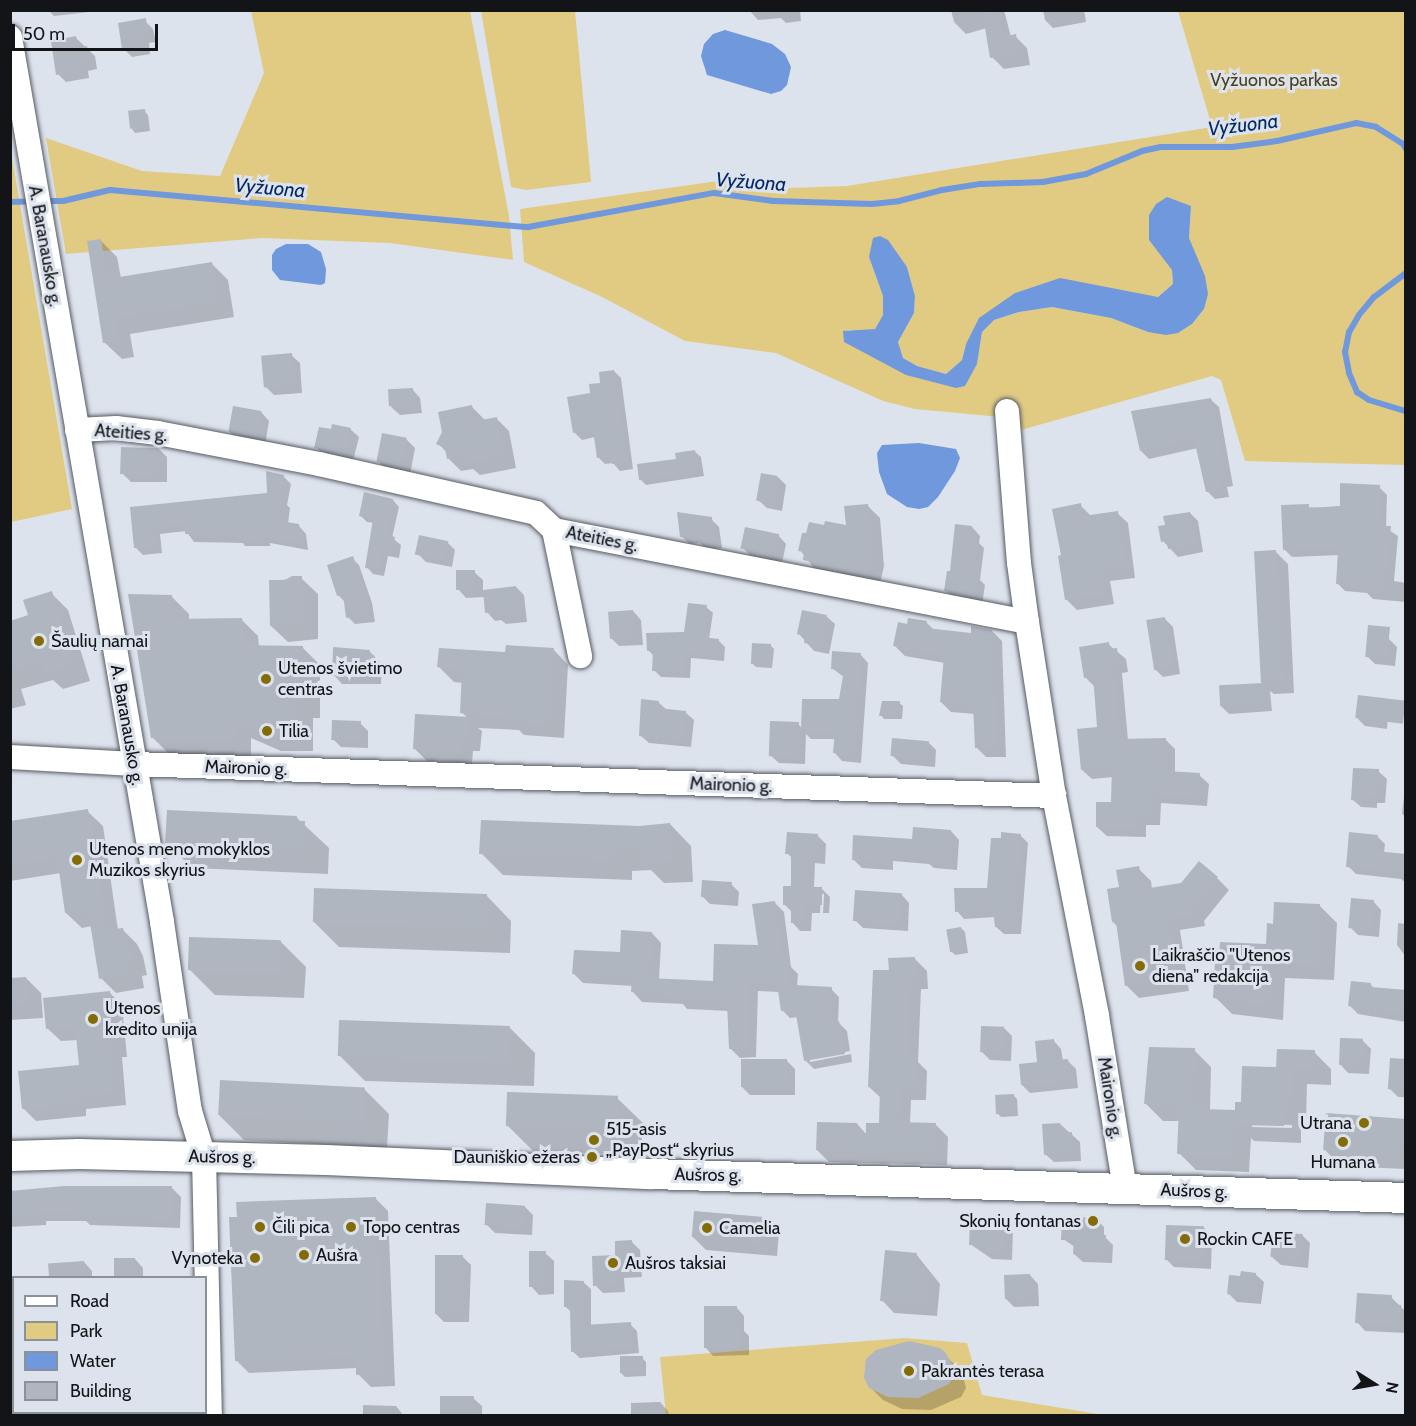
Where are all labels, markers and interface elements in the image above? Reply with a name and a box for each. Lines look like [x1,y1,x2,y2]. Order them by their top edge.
scale bar [15,12,160,50]
text: 50 m [23,23,65,45]
park label: Vyžuonos parkas [1210,69,1338,91]
water label: Vyžuona [1206,109,1280,141]
water label: Vyžuona [715,168,787,196]
water label: Vyžuona [234,173,306,203]
street label: A. Baranausko g. [24,184,66,308]
street label: Ateities g. [94,420,168,446]
street label: Ateities g. [564,521,640,557]
place label: Šaulių namai [51,630,148,652]
marker: Šaulių namai [32,634,46,648]
place label: Utenos švietimo centras [278,658,402,700]
street label: A. Baranausko g. [106,663,148,787]
marker: Utenos švietimo centras [259,672,273,686]
place label: Tilia [279,720,309,742]
marker: Tilia [260,724,274,738]
street label: Maironio g. [204,756,288,780]
street label: Maironio g. [689,773,773,797]
place label: Utenos meno mokyklos Muzikos skyrius [89,839,270,882]
marker: Utenos meno mokyklos Muzikos skyrius [70,853,84,867]
place label: Laikraščio "Utenos diena" redakcija [1152,945,1290,988]
marker: Laikraščio "Utenos diena" redakcija [1133,959,1147,973]
place label: Utenos kredito unija [105,998,197,1040]
marker: Utenos kredito unija [86,1012,100,1026]
street label: Maironio g. [1093,1055,1127,1141]
place label: Utrana [1300,1112,1352,1134]
marker: Utrana [1357,1116,1371,1130]
place label: 515-asis „PayPost“ skyrius [606,1119,734,1162]
marker: 515-asis „PayPost“ skyrius [587,1133,601,1147]
marker: Humana [1336,1135,1350,1149]
street label: Aušros g. [188,1146,256,1168]
place label: Dauniškio ežeras [453,1146,580,1168]
marker: Dauniškio ežeras [585,1150,599,1164]
place label: Humana [1310,1151,1376,1173]
street label: Aušros g. [674,1164,742,1186]
street label: Aušros g. [1160,1179,1228,1203]
place label: Skonių fontanas [959,1210,1081,1232]
marker: Skonių fontanas [1086,1214,1100,1228]
place label: Čili pica [272,1216,330,1238]
place label: Topo centras [363,1216,460,1238]
place label: Camelia [719,1217,780,1239]
marker: Čili pica [253,1220,267,1234]
marker: Topo centras [344,1220,358,1234]
marker: Camelia [700,1221,714,1235]
place label: Rockin CAFE [1197,1228,1293,1250]
marker: Rockin CAFE [1178,1232,1192,1246]
place label: Aušra [316,1244,358,1266]
place label: Vynoteka [172,1247,243,1269]
marker: Aušra [297,1248,311,1262]
marker: Vynoteka [248,1251,262,1265]
place label: Aušros taksiai [625,1252,726,1274]
marker: Aušros taksiai [606,1256,620,1270]
legend [12,1276,207,1414]
text: Road [70,1290,109,1312]
text: Park [70,1320,102,1342]
text: Water [70,1350,116,1372]
north arrow [1344,1354,1404,1414]
place label: Pakrantės terasa [921,1360,1044,1382]
marker: Pakrantės terasa [902,1364,916,1378]
text: Building [70,1380,131,1402]
text: N [1382,1380,1403,1395]

